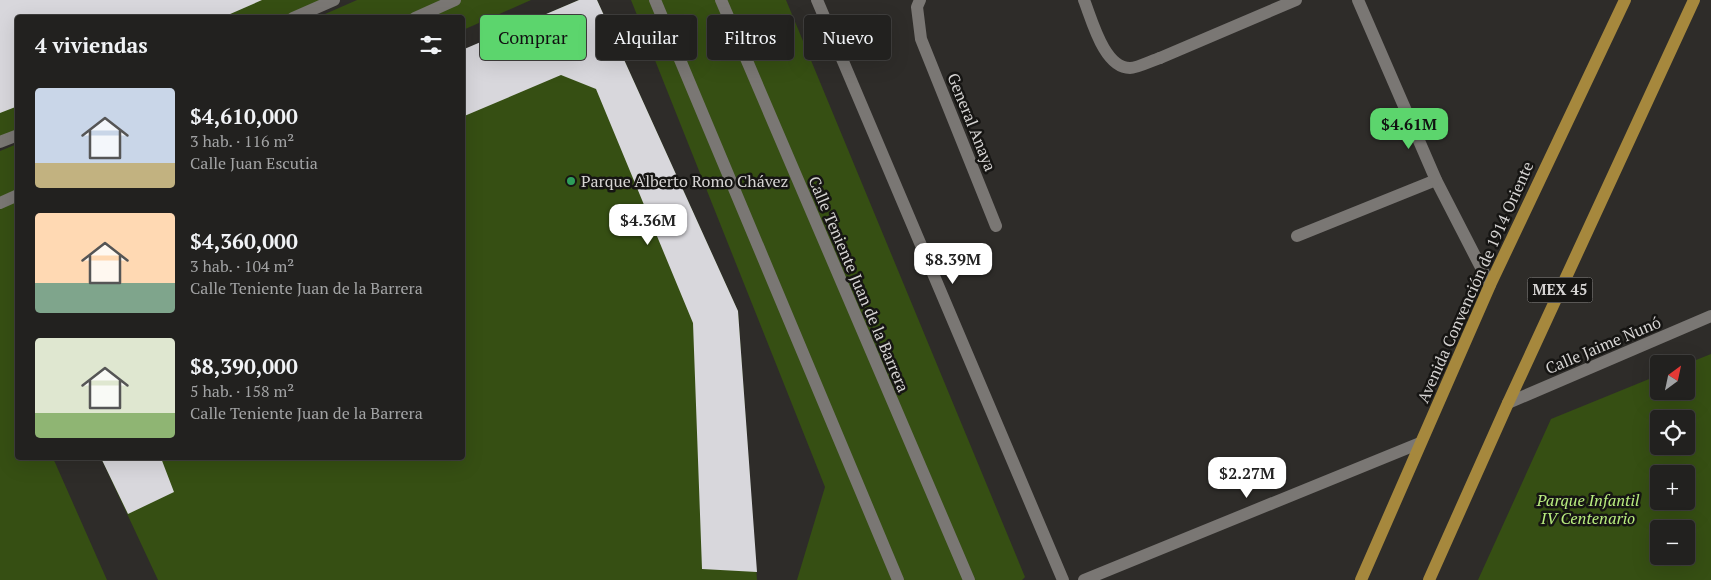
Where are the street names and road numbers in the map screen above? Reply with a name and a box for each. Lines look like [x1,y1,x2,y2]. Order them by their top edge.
street label: General Anaya [942,70,1002,174]
street label: Avenida Convención de 1914 Oriente [1412,158,1538,406]
street label: Calle Teniente Juan de la Barrera [803,173,915,395]
road number: MEX 45 [1528,278,1592,302]
street label: Calle Jaime Nunó [1542,311,1664,379]

